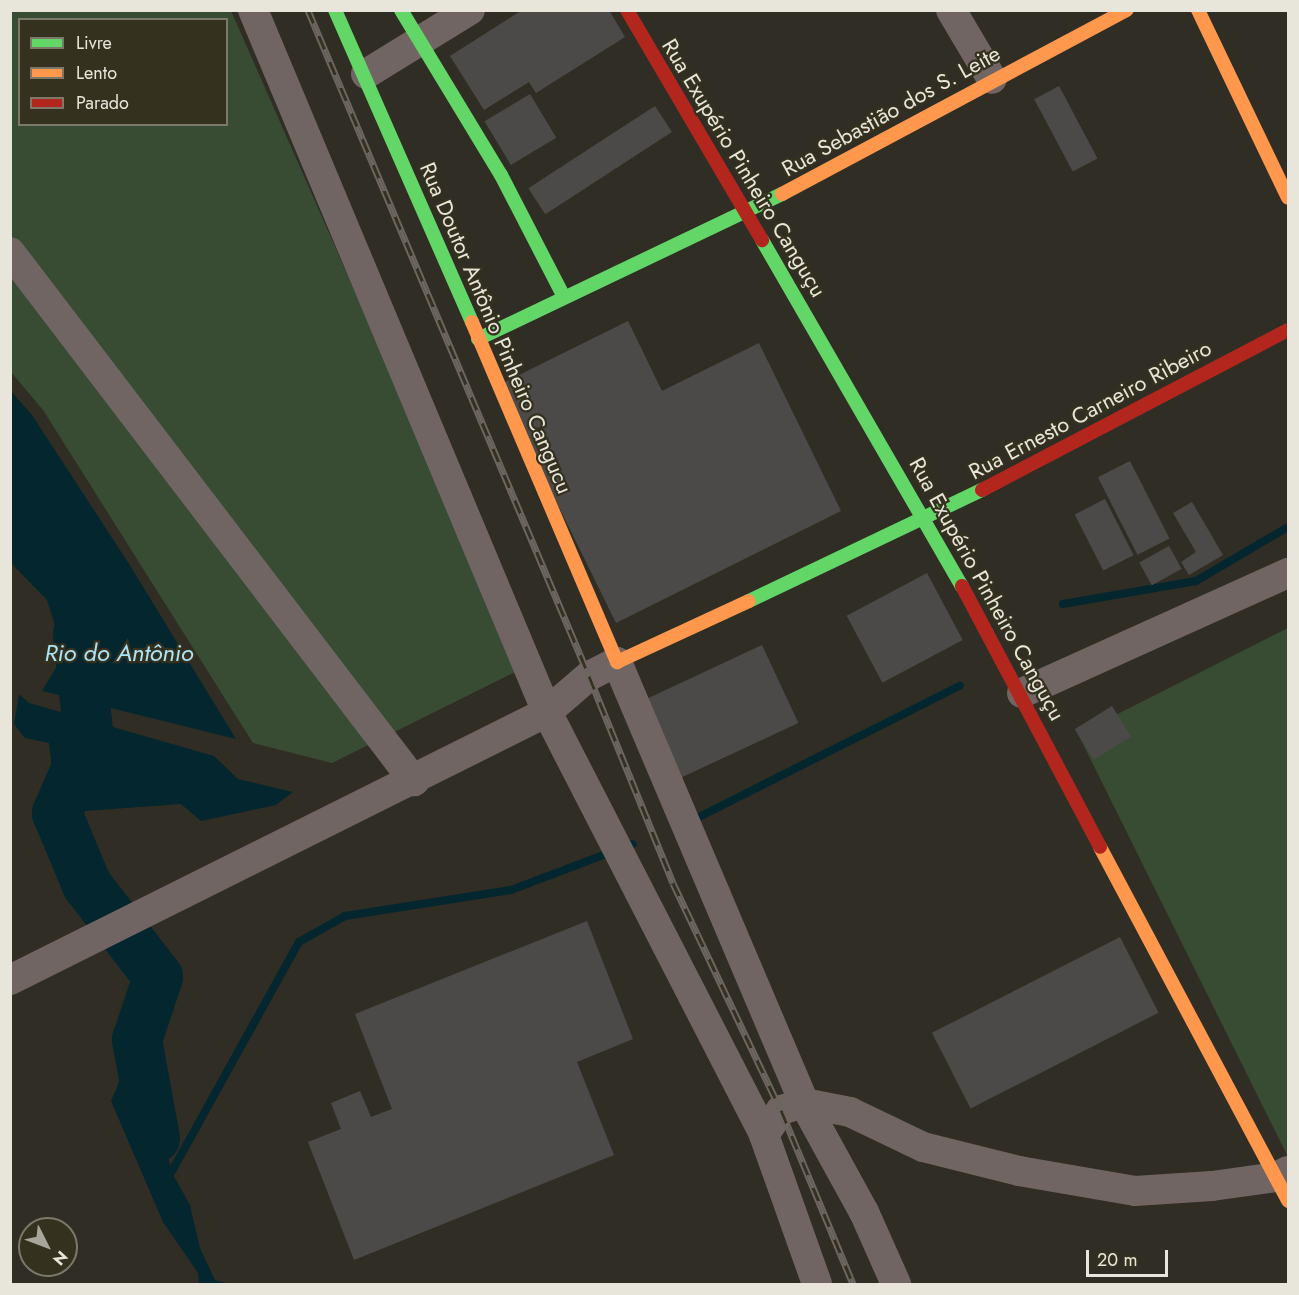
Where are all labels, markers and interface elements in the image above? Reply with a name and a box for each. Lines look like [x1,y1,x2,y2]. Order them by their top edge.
legend [18,18,228,126]
text: Livre [76,30,112,56]
street label: Rua Exupério Pinheiro Canguçu [656,34,832,302]
street label: Rua Sebastião dos S. Leite [777,40,1005,182]
text: Lento [76,60,117,86]
text: Parado [76,90,129,116]
street label: Rua Doutor Antônio Pinheiro Cangucu [414,158,578,498]
street label: Rua Ernesto Carneiro Ribeiro [964,335,1216,485]
street label: Rua Exupério Pinheiro Canguçu [904,453,1070,725]
water label: Rio do Antônio [44,639,194,667]
north arrow [18,1217,78,1277]
scale bar [1089,1238,1172,1276]
text: N [47,1246,73,1270]
text: 20 m [1097,1247,1137,1273]

